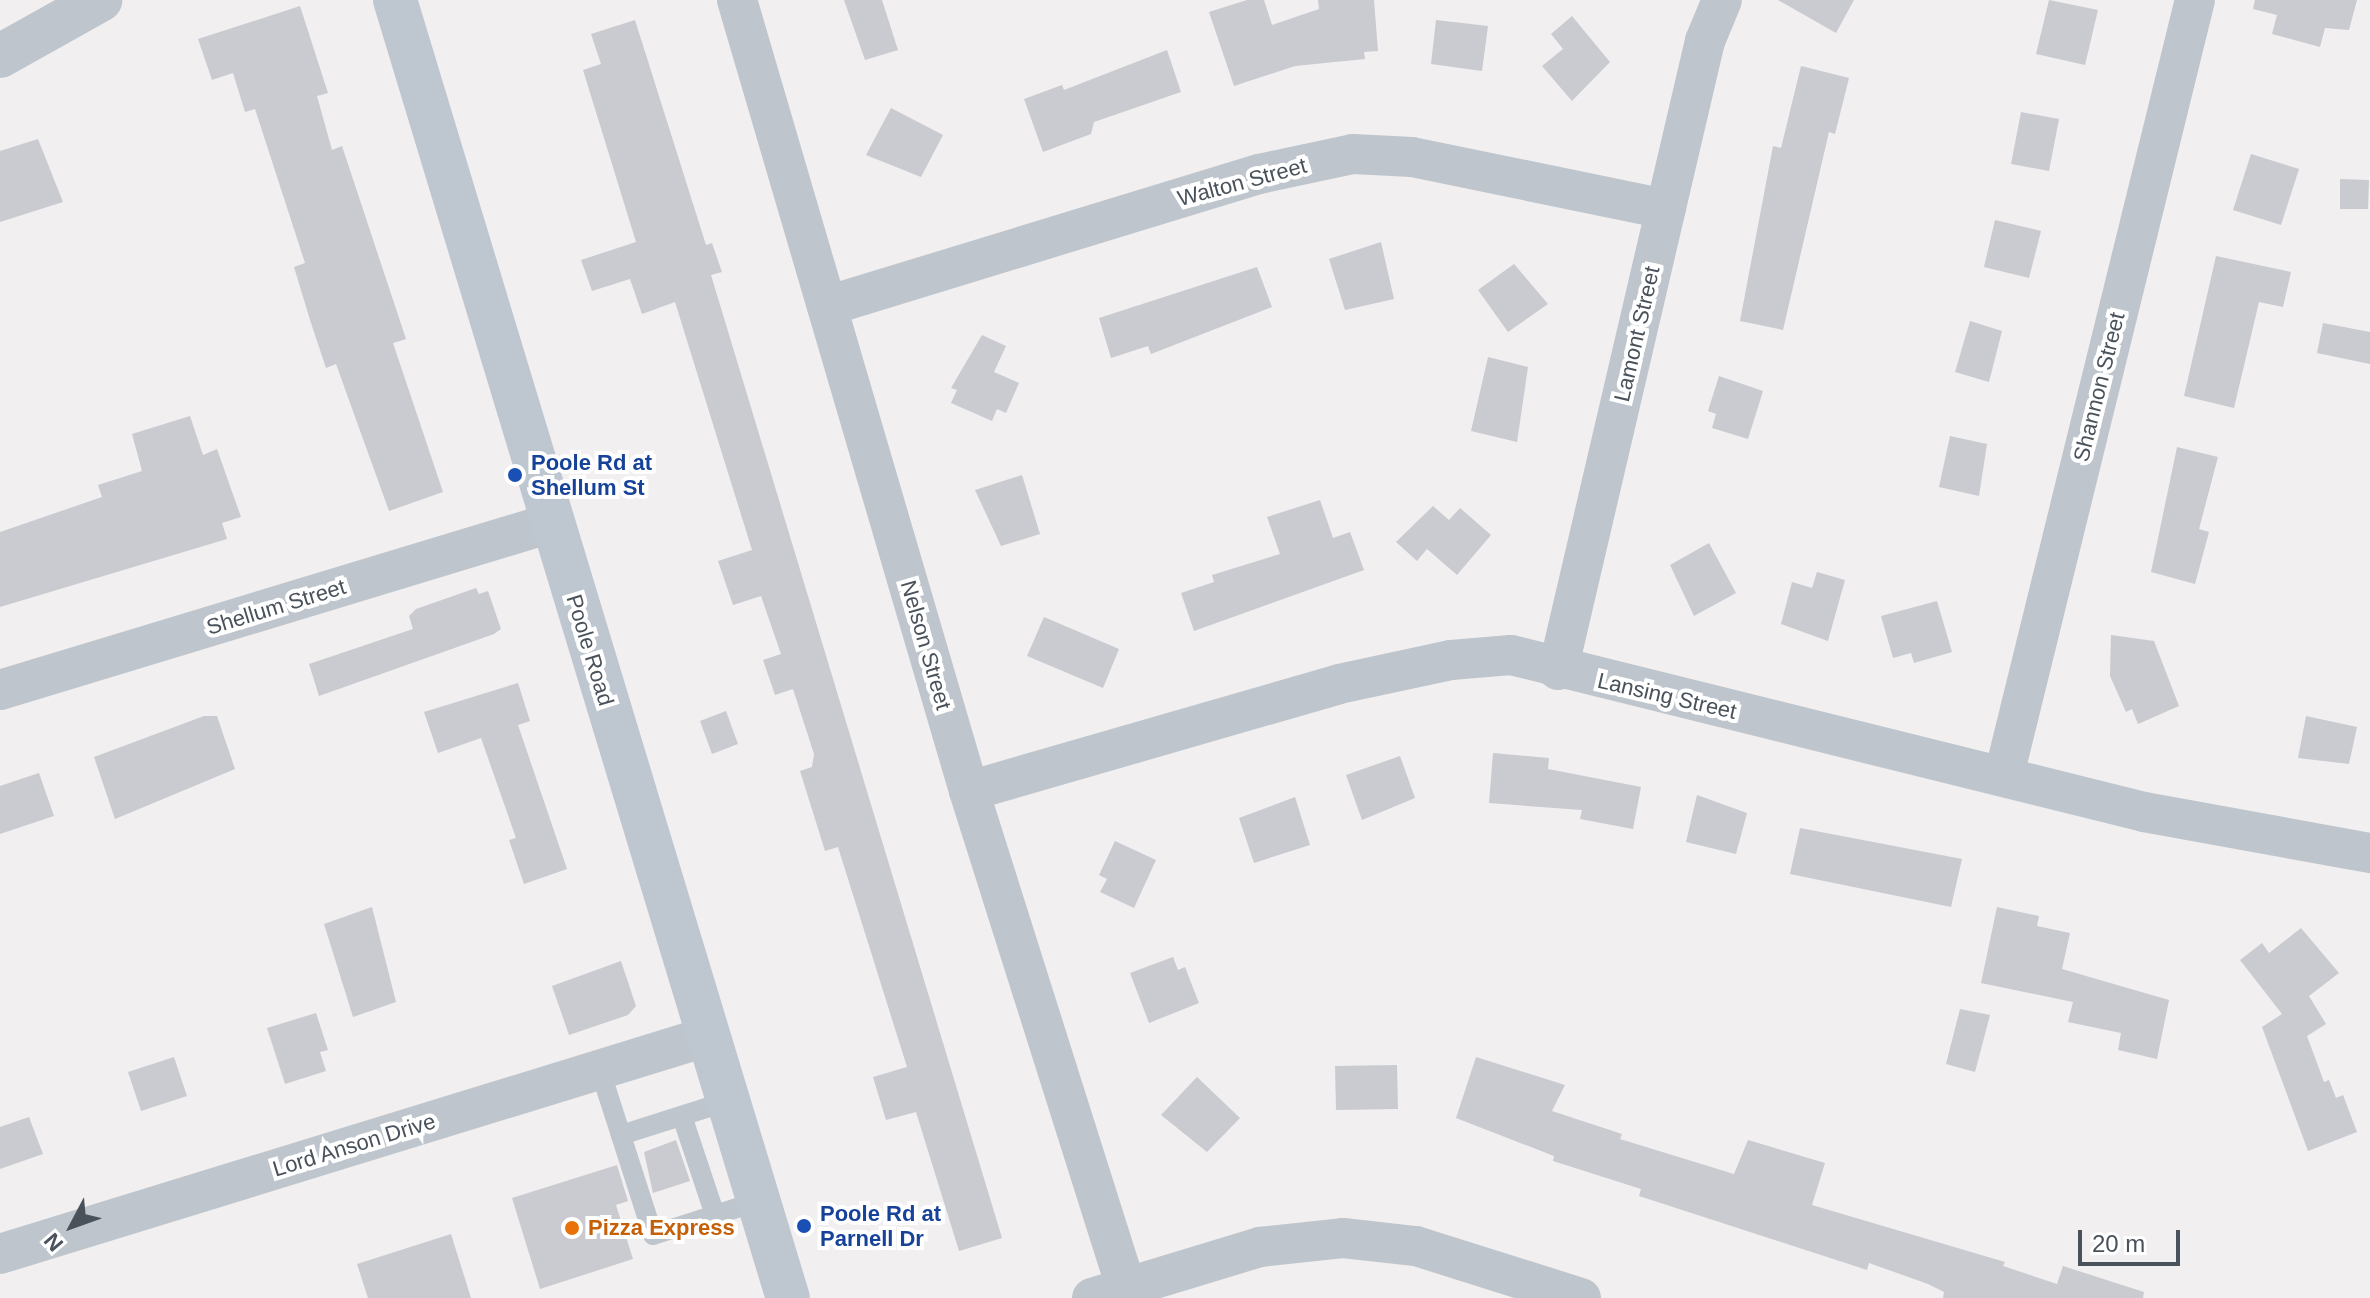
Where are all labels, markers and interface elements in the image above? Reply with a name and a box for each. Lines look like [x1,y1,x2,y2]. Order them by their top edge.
street label: Walton Street [1175,152,1309,212]
street label: Lamont Street [1609,264,1665,404]
street label: Shannon Street [2068,310,2130,464]
place label: Poole Rd at Shellum St [531,449,652,500]
marker: Poole Rd at Shellum St [506,466,524,484]
street label: Shellum Street [203,573,349,641]
street label: Nelson Street [895,577,957,713]
street label: Poole Road [561,591,619,709]
street label: Lansing Street [1595,667,1739,725]
street label: Lord Anson Drive [269,1108,439,1182]
north arrow [32,1186,112,1266]
place label: Poole Rd at Parnell Dr [820,1200,941,1252]
scale bar [2082,1214,2184,1264]
place label: Pizza Express [588,1215,735,1241]
marker: Poole Rd at Parnell Dr [795,1217,813,1235]
marker: Pizza Express [563,1219,581,1237]
text: N [39,1228,68,1256]
text: 20 m [2092,1230,2145,1257]

